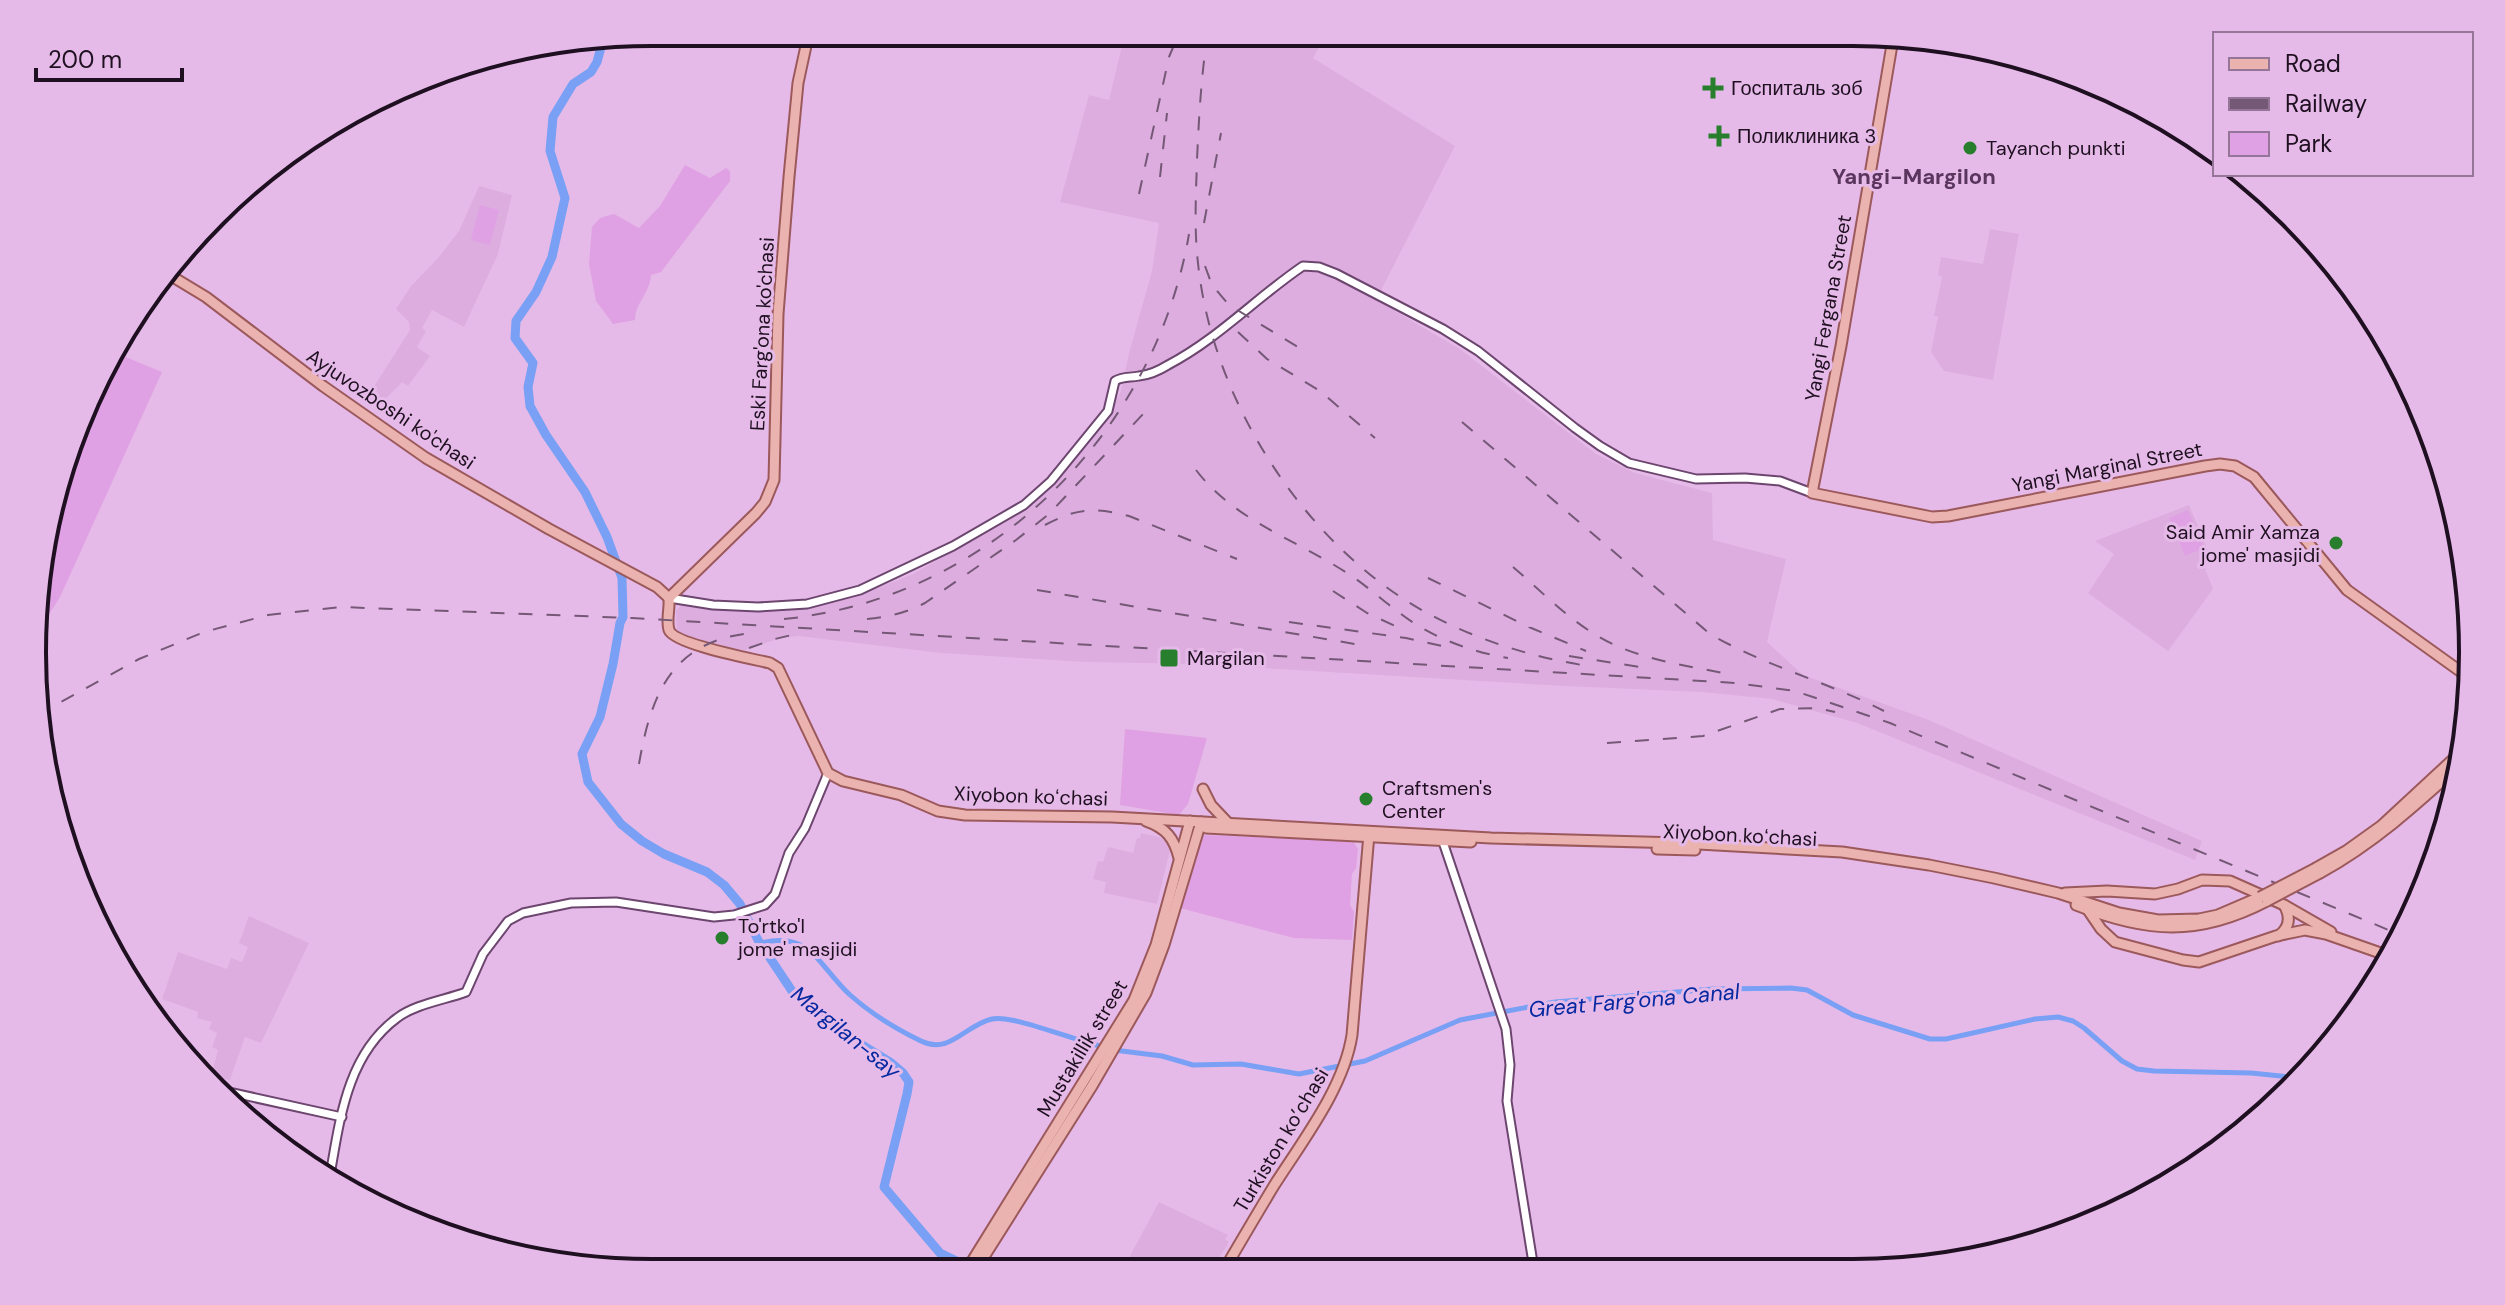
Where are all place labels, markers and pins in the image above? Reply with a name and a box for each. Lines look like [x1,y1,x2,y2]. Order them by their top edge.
place label: Госпиталь зоб [1731,75,1863,101]
marker: Госпиталь зоб [1702,77,1724,99]
place label: Поликлиника 3 [1737,123,1876,149]
marker: Поликлиника 3 [1708,125,1730,147]
place label: Tayanch punkti [1986,135,2126,161]
marker: Tayanch punkti [1961,139,1979,157]
place label: Said Amir Xamza jome' masjidi [2166,519,2320,568]
marker: Said Amir Xamza jome' masjidi [2327,534,2345,552]
place label: Margilan [1187,645,1265,671]
marker: Margilan [1158,647,1180,669]
place label: Craftsmen's Center [1382,775,1492,824]
marker: Craftsmen's Center [1357,790,1375,808]
place label: To'rtko'l jome' masjidi [737,913,857,962]
marker: To'rtko'l jome' masjidi [713,929,731,947]

